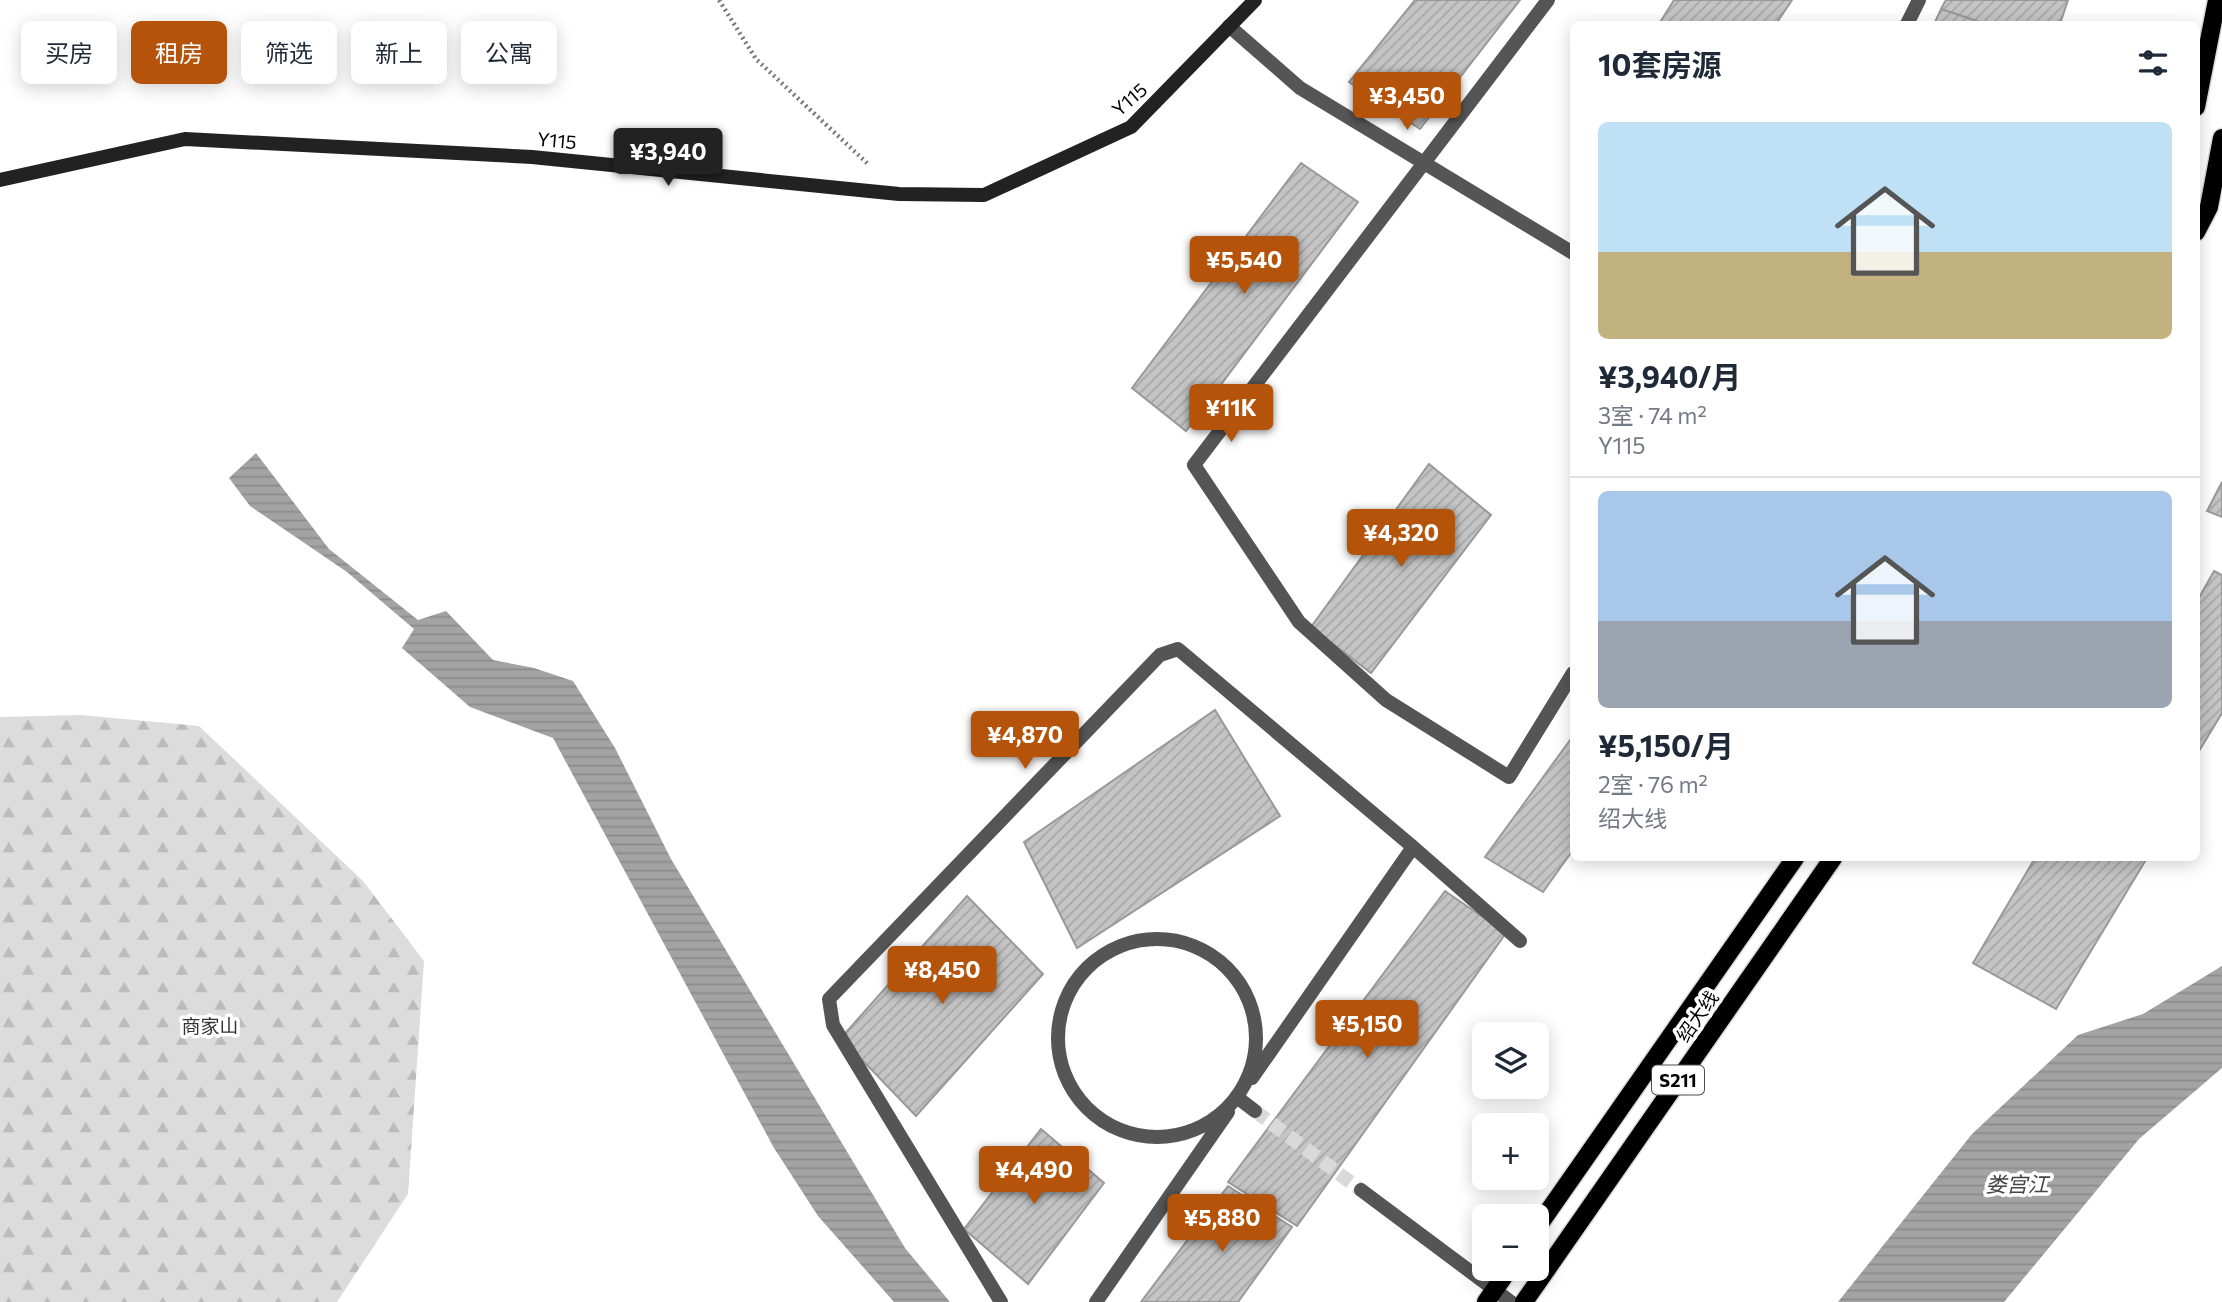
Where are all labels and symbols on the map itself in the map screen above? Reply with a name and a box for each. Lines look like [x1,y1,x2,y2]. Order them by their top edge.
pin: ¥3,450 [1350,72,1464,132]
street label: Y115 [1107,77,1151,121]
street label: Y115 [536,127,578,153]
pin: ¥3,940 [611,128,725,188]
pin: ¥5,540 [1187,236,1301,296]
pin: ¥11K [1190,384,1272,444]
pin: ¥4,320 [1344,510,1458,569]
pin: ¥4,870 [968,712,1082,771]
pin: ¥8,450 [885,946,999,1006]
street label: 绍大线 [1671,986,1723,1046]
pin: ¥5,150 [1310,1000,1424,1060]
park label: 商家山 [181,1014,239,1037]
road number: S211 [1652,1065,1704,1094]
pin: ¥4,490 [977,1146,1091,1206]
water label: 娄宫江 [1986,1171,2050,1196]
pin: ¥5,880 [1165,1194,1279,1254]

